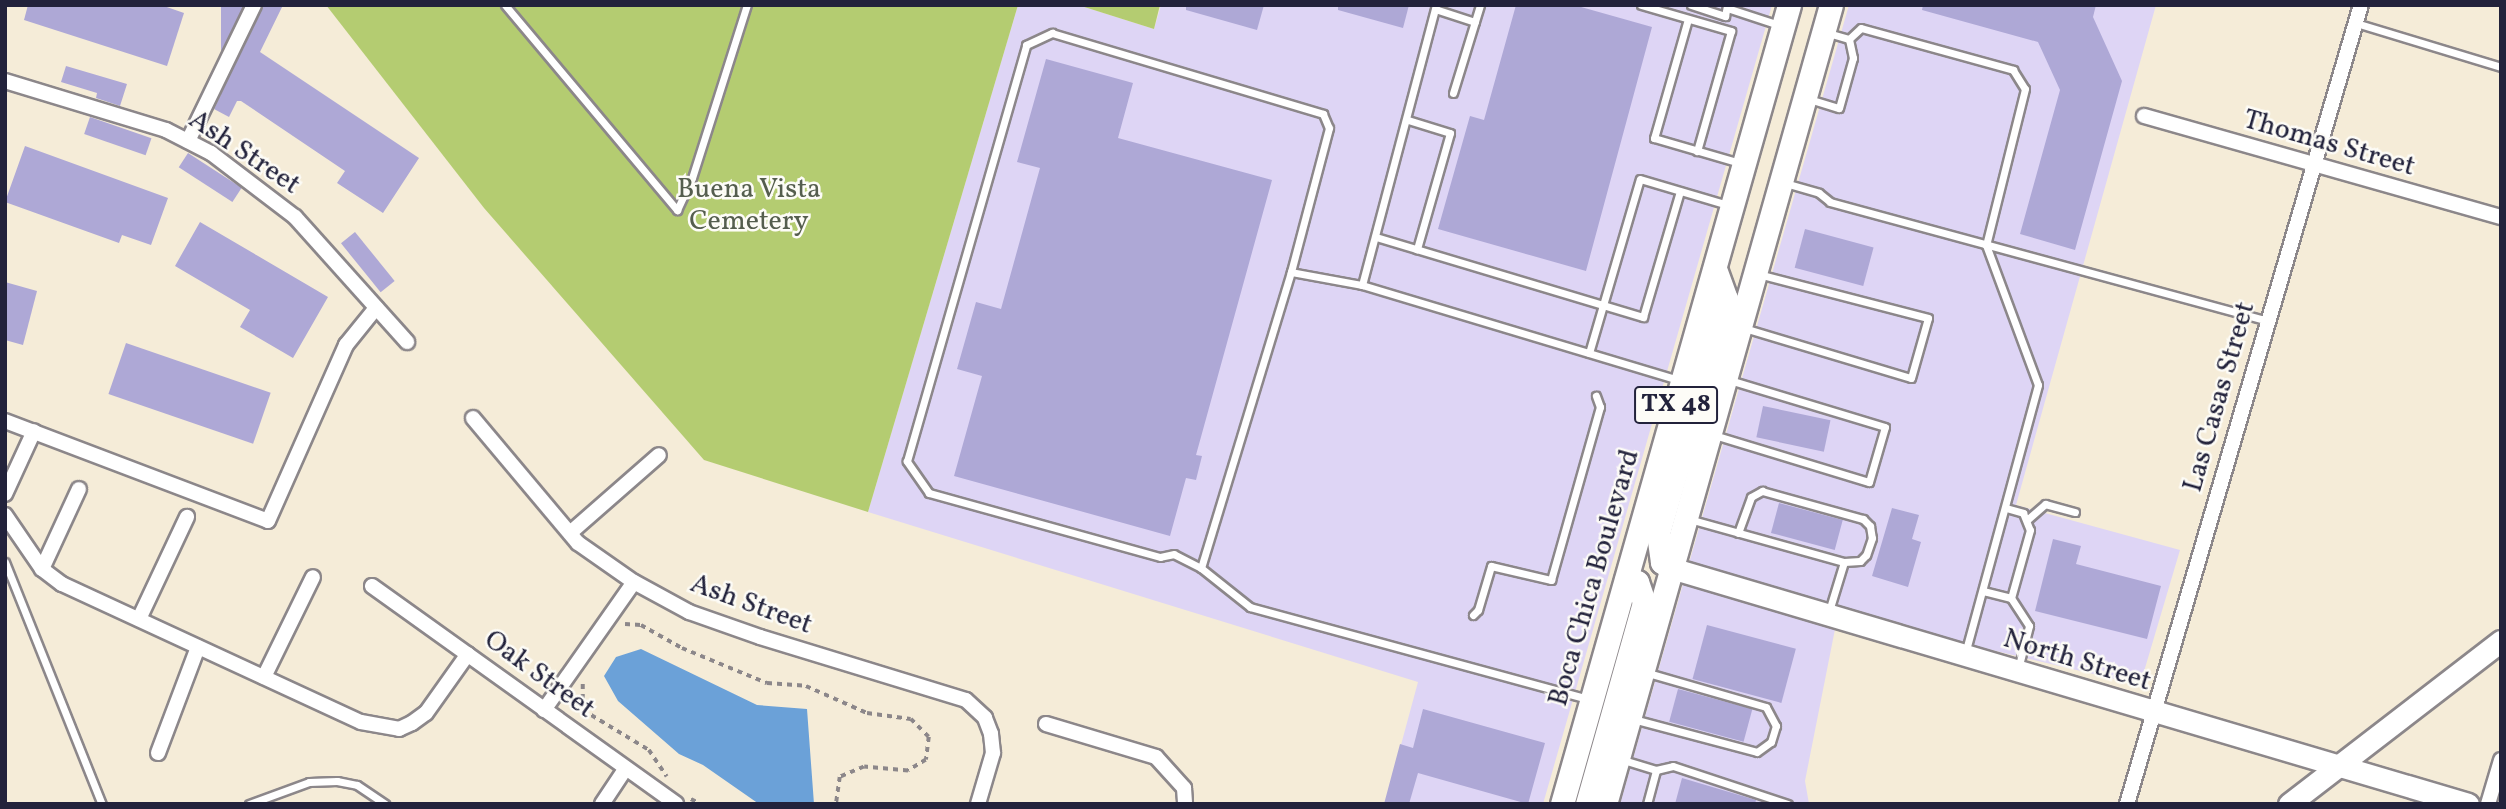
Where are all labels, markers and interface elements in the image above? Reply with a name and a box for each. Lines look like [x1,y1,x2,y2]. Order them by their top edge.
street label: Ash Street [182,103,306,203]
street label: Thomas Street [2239,103,2419,185]
park label: Buena Vista Cemetery [677,173,821,239]
street label: Las Casas Street [2177,298,2263,496]
road number: TX 48 [1634,382,1718,428]
street label: Boca Chica Boulevard [1542,446,1648,710]
street label: Ash Street [685,567,817,643]
street label: North Street [1999,623,2155,699]
street label: Oak Street [477,624,601,726]

